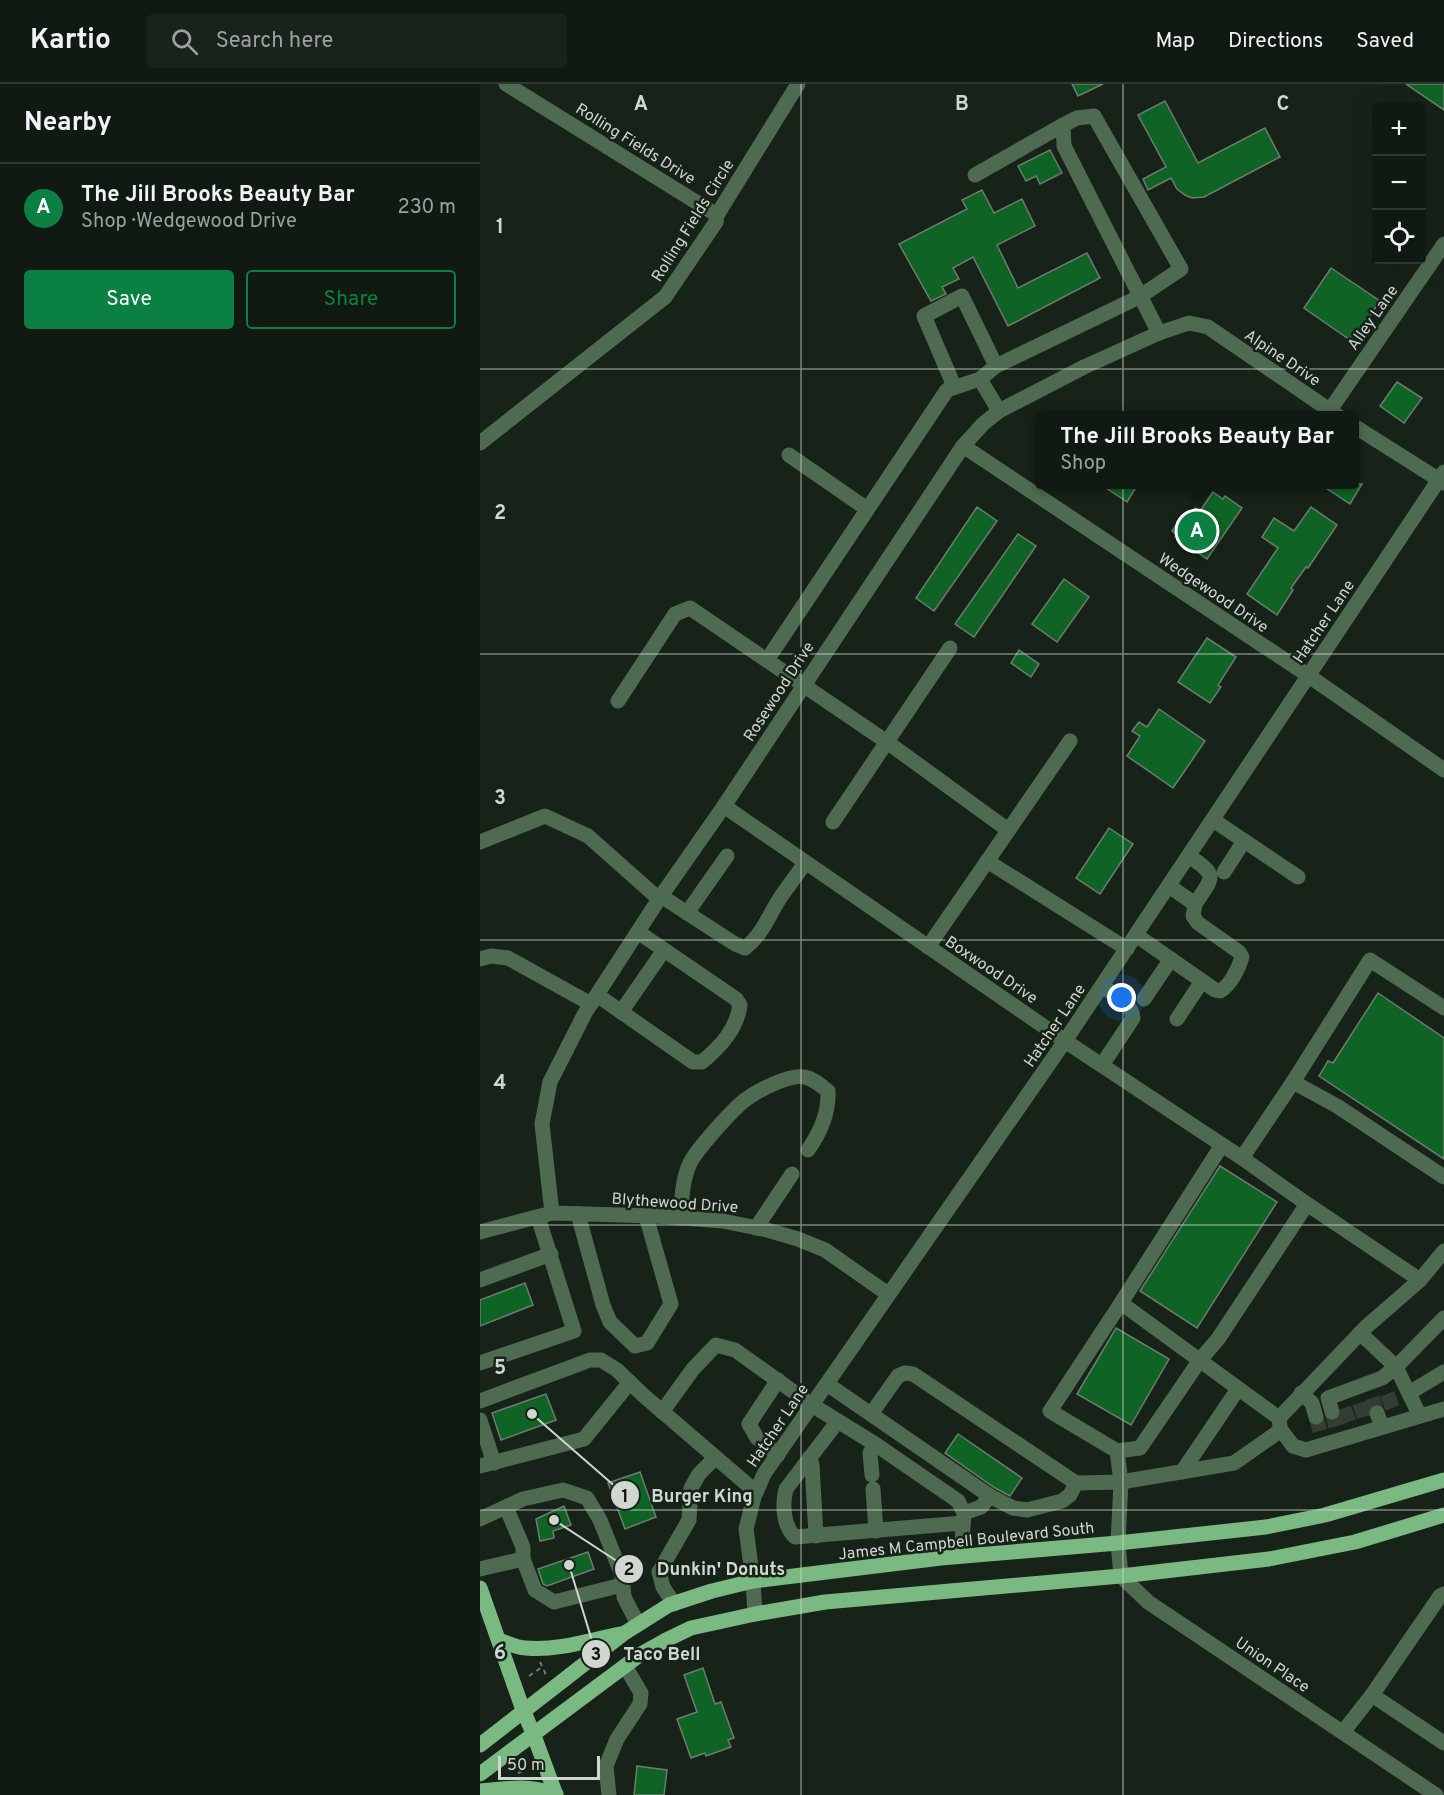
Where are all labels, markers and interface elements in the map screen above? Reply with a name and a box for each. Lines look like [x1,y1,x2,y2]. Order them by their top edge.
search box [147,14,567,68]
text: Kartio [30,23,111,59]
icon: search [168,25,201,58]
text: Search here [216,28,333,55]
text: Map [1155,28,1195,55]
text: Directions [1228,28,1323,55]
text: Saved [1356,28,1414,55]
text: A [634,92,648,118]
text: B [955,92,969,118]
text: C [1277,92,1289,118]
street label: Rolling Fields Drive [571,100,699,190]
map controls [1372,102,1426,264]
button: + [1372,102,1426,156]
text: Nearby [24,107,112,140]
street label: Rolling Fields Circle [648,156,739,286]
button: − [1372,156,1426,210]
text: The Jill Brooks Beauty Bar [81,182,355,209]
text: A [36,195,51,221]
text: 230 m [397,195,456,221]
text: Shop · Wedgewood Drive [81,209,297,235]
button: locate [1372,210,1426,264]
text: 1 [496,215,504,241]
button: Save [24,270,234,329]
button: Share [246,270,456,329]
street label: Alley Lane [1344,282,1403,355]
street label: Alpine Drive [1240,326,1324,391]
popup [1035,411,1359,489]
text: The Jill Brooks Beauty Bar [1060,424,1334,451]
text: Shop [1060,451,1106,477]
text: 2 [494,501,506,527]
pin: A [1178,508,1216,554]
street label: Wedgewood Drive [1154,549,1272,638]
street label: Hatcher Lane [1289,577,1360,668]
street label: Rosewood Drive [740,638,819,746]
text: 3 [494,786,506,812]
street label: Boxwood Drive [941,932,1041,1009]
street label: Hatcher Lane [1020,981,1091,1072]
your location [1107,983,1136,1012]
text: 4 [494,1071,506,1097]
street label: Blythewood Drive [611,1190,739,1218]
text: 5 [494,1356,506,1382]
street label: Hatcher Lane [743,1381,814,1472]
callout: Burger King [610,1477,765,1513]
text: 1 [621,1486,629,1509]
text: Burger King [651,1486,753,1509]
street label: James M Campbell Boulevard South [837,1519,1095,1565]
callout: Dunkin' Donuts [614,1551,797,1587]
text: 2 [623,1559,635,1582]
text: Dunkin' Donuts [657,1559,785,1582]
street label: Union Place [1231,1633,1313,1698]
callout: Taco Bell [581,1636,713,1672]
text: 6 [494,1641,506,1667]
text: 3 [591,1644,601,1667]
text: Taco Bell [623,1644,701,1667]
scale bar [498,1753,600,1780]
text: 50 m [507,1756,545,1776]

